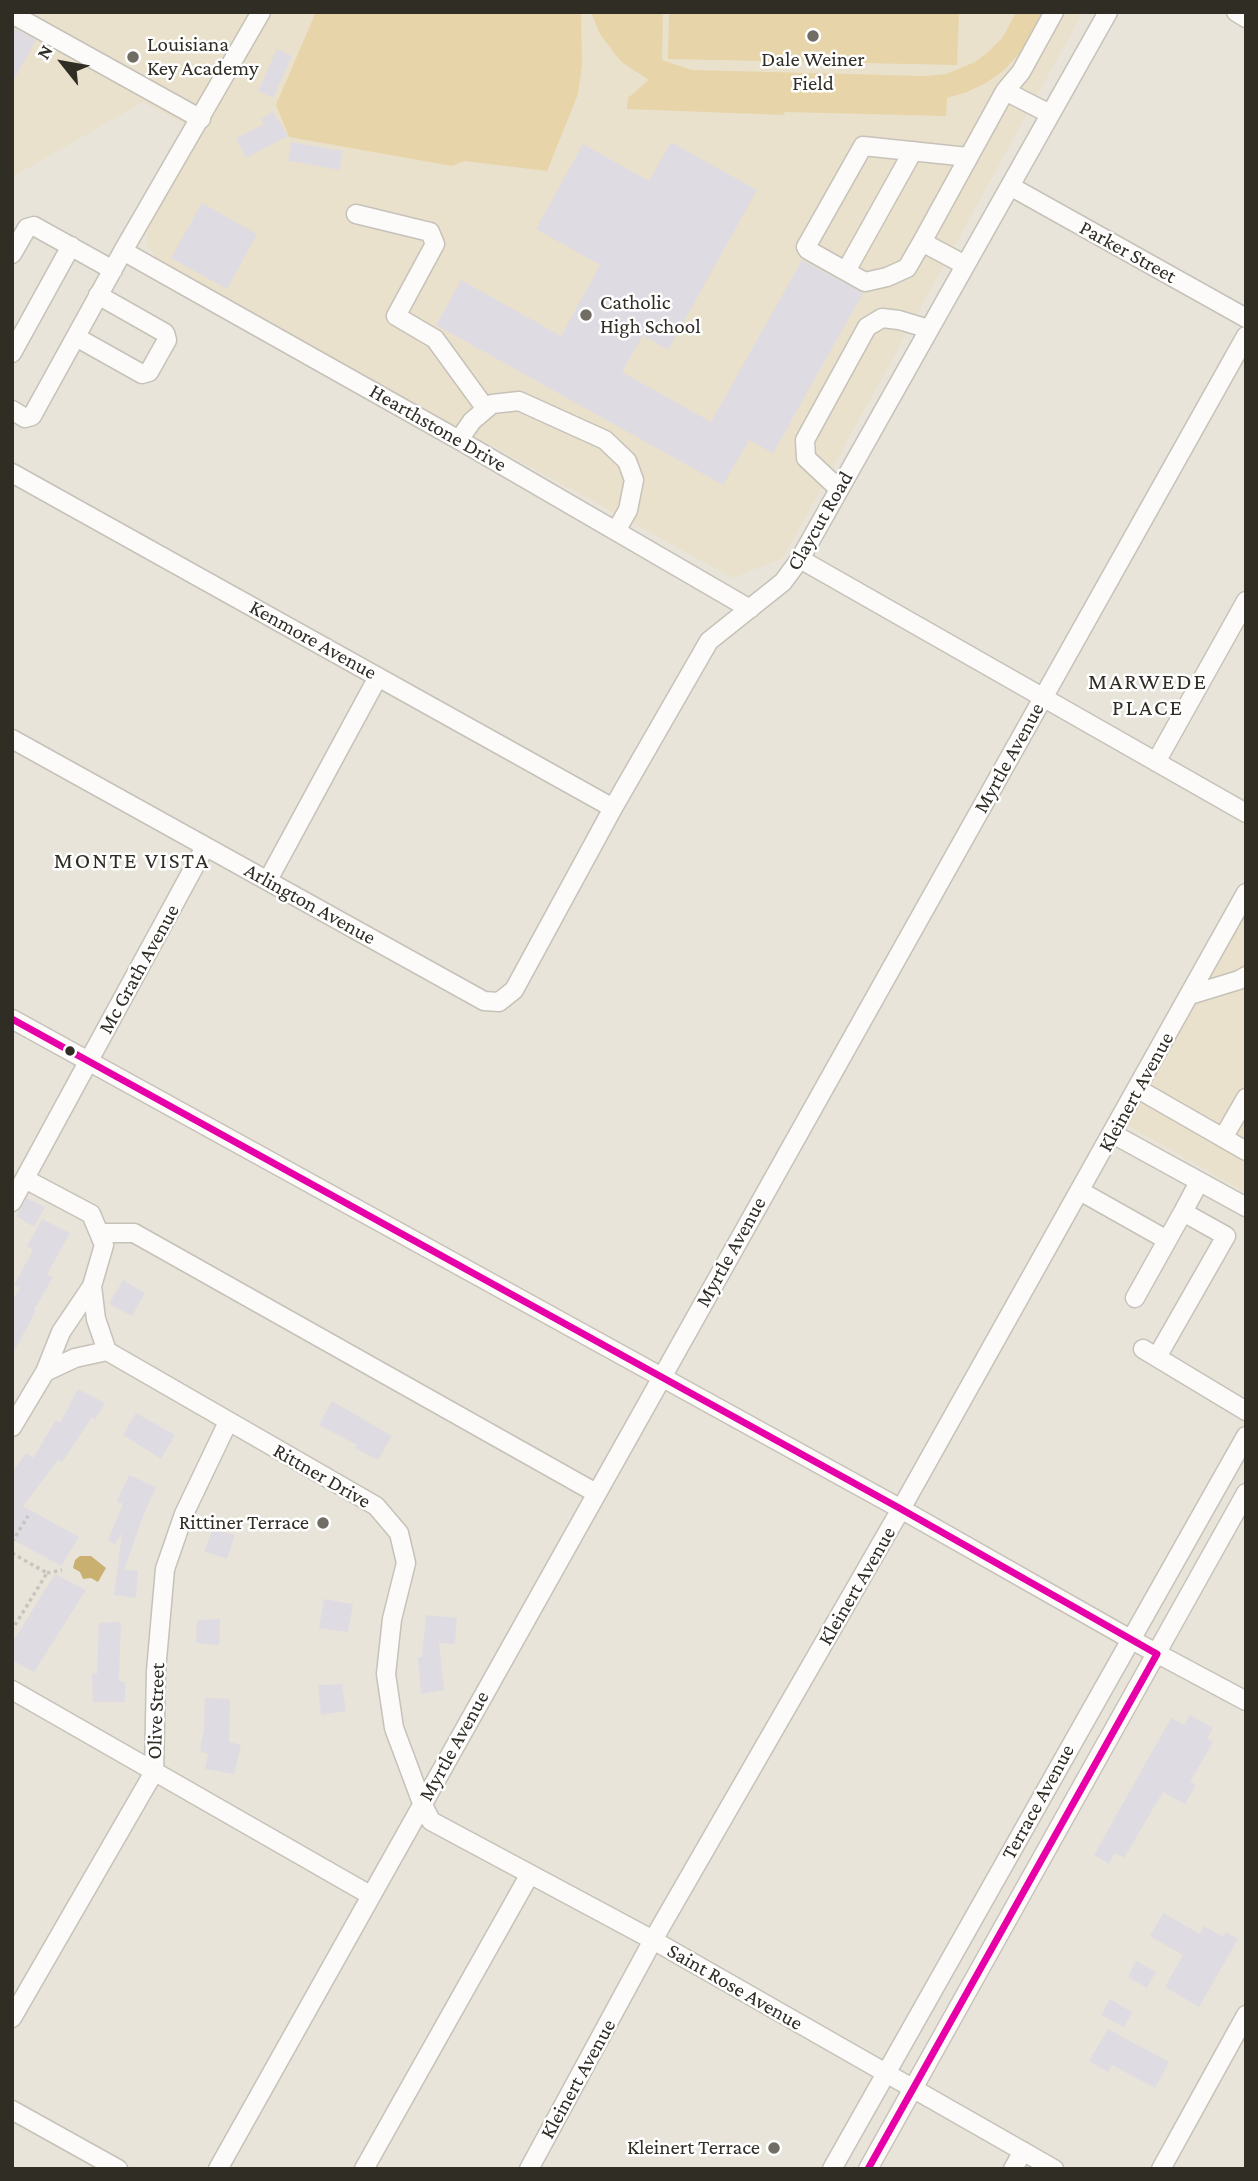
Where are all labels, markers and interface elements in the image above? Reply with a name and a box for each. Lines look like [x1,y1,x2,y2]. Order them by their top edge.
north arrow [28,28,98,98]
marker: Dale Weiner Field [805,28,821,44]
place label: Louisiana Key Academy [147,32,259,82]
text: N [32,41,57,63]
place label: Dale Weiner Field [761,47,865,97]
marker: Louisiana Key Academy [125,49,141,65]
street label: Parker Street [1075,215,1181,289]
place label: Catholic High School [600,290,701,340]
marker: Catholic High School [578,307,594,323]
street label: Hearthstone Drive [365,379,511,477]
street label: Claycut Road [782,467,858,575]
street label: Kenmore Avenue [245,595,381,685]
district label: MARWEDE PLACE [1089,668,1207,722]
street label: Myrtle Avenue [968,698,1050,818]
district label: MONTE VISTA [55,847,209,875]
street label: Arlington Avenue [240,858,380,950]
street label: Mc Grath Avenue [93,900,185,1038]
street label: Kleinert Avenue [1093,1028,1179,1156]
unlabelled marker [63,1044,77,1058]
street label: Myrtle Avenue [690,1192,772,1312]
street label: Rittner Drive [269,1438,375,1514]
place label: Rittiner Terrace [179,1510,309,1536]
marker: Rittiner Terrace [315,1515,331,1531]
street label: Kleinert Avenue [813,1522,901,1650]
street label: Olive Street [142,1662,170,1760]
street label: Myrtle Avenue [413,1686,495,1806]
street label: Terrace Avenue [996,1740,1080,1864]
street label: Saint Rose Avenue [663,1938,807,2036]
street label: Kleinert Avenue [535,2015,621,2143]
place label: Kleinert Terrace [627,2135,760,2161]
marker: Kleinert Terrace [766,2140,782,2156]

